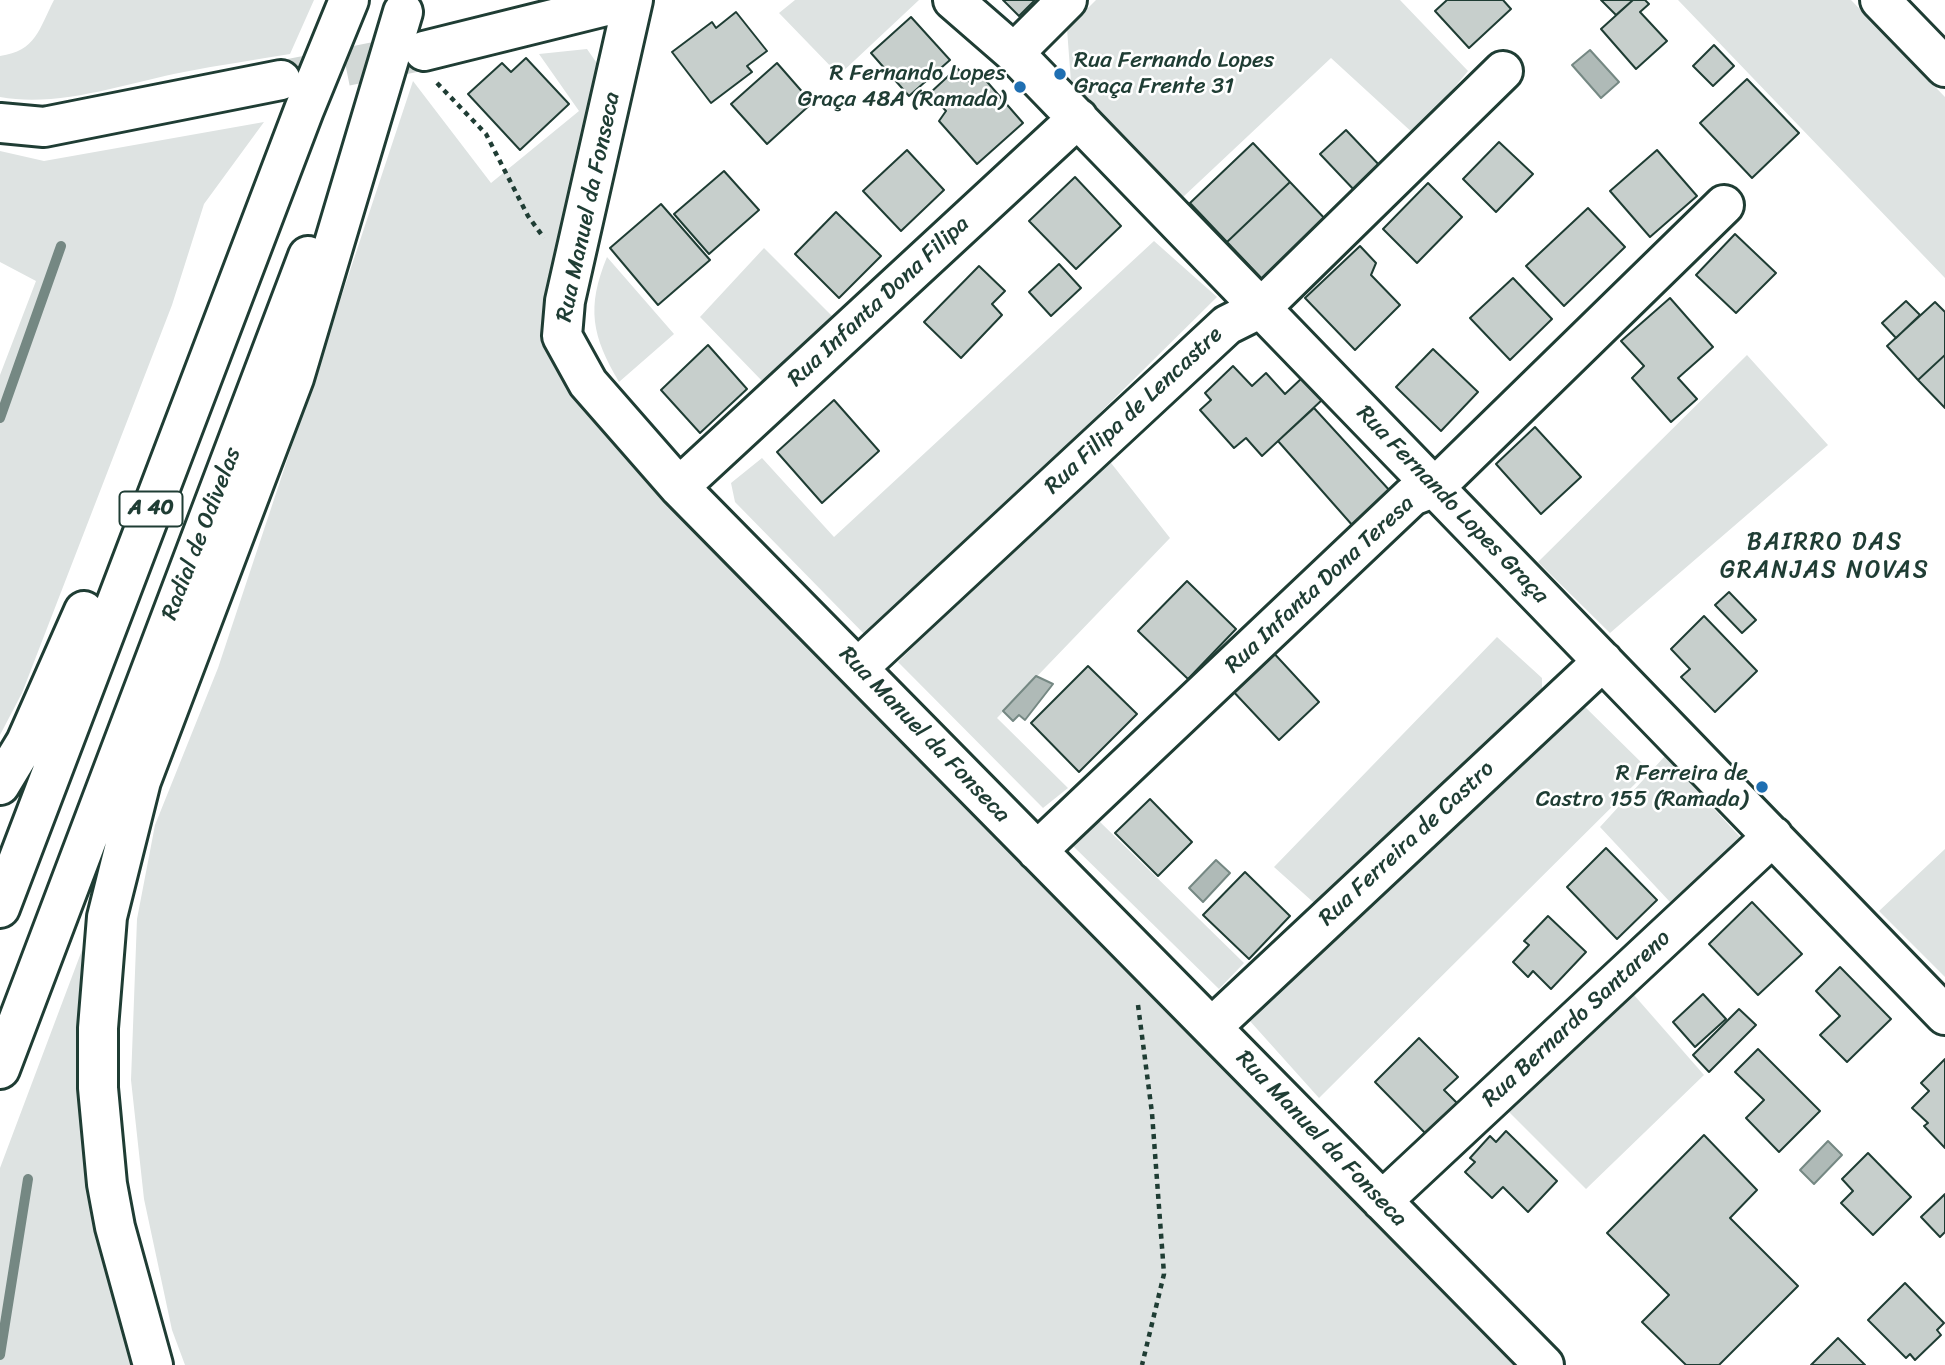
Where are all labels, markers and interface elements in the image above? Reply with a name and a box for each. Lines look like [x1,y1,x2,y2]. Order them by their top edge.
place label: Rua Fernando Lopes Graça Frente 31 [1074,47,1274,101]
place label: R Fernando Lopes Graça 48A (Ramada) [798,60,1006,114]
marker: Rua Fernando Lopes Graça Frente 31 [1052,66,1068,82]
marker: R Fernando Lopes Graça 48A (Ramada) [1012,79,1028,95]
street label: Rua Manuel da Fonseca [551,90,627,324]
street label: Rua Infanta Dona Filipa [783,211,975,393]
street label: Rua Filipa de Lencastre [1039,321,1229,501]
street label: Rua Fernando Lopes Graça [1350,400,1554,610]
street label: Radial de Odivelas [156,444,248,624]
street label: Rua Infanta Dona Teresa [1220,490,1420,680]
road number: A 40 [120,491,182,526]
district label: BAIRRO DAS GRANJAS NOVAS [1721,529,1929,585]
street label: Rua Manuel da Fonseca [833,641,1015,829]
street label: Rua Ferreira de Castro [1314,756,1500,932]
place label: R Ferreira de Castro 155 (Ramada) [1536,760,1748,814]
marker: R Ferreira de Castro 155 (Ramada) [1754,779,1770,795]
street label: Rua Bernardo Santareno [1477,925,1677,1113]
street label: Rua Manuel da Fonseca [1230,1045,1412,1233]

